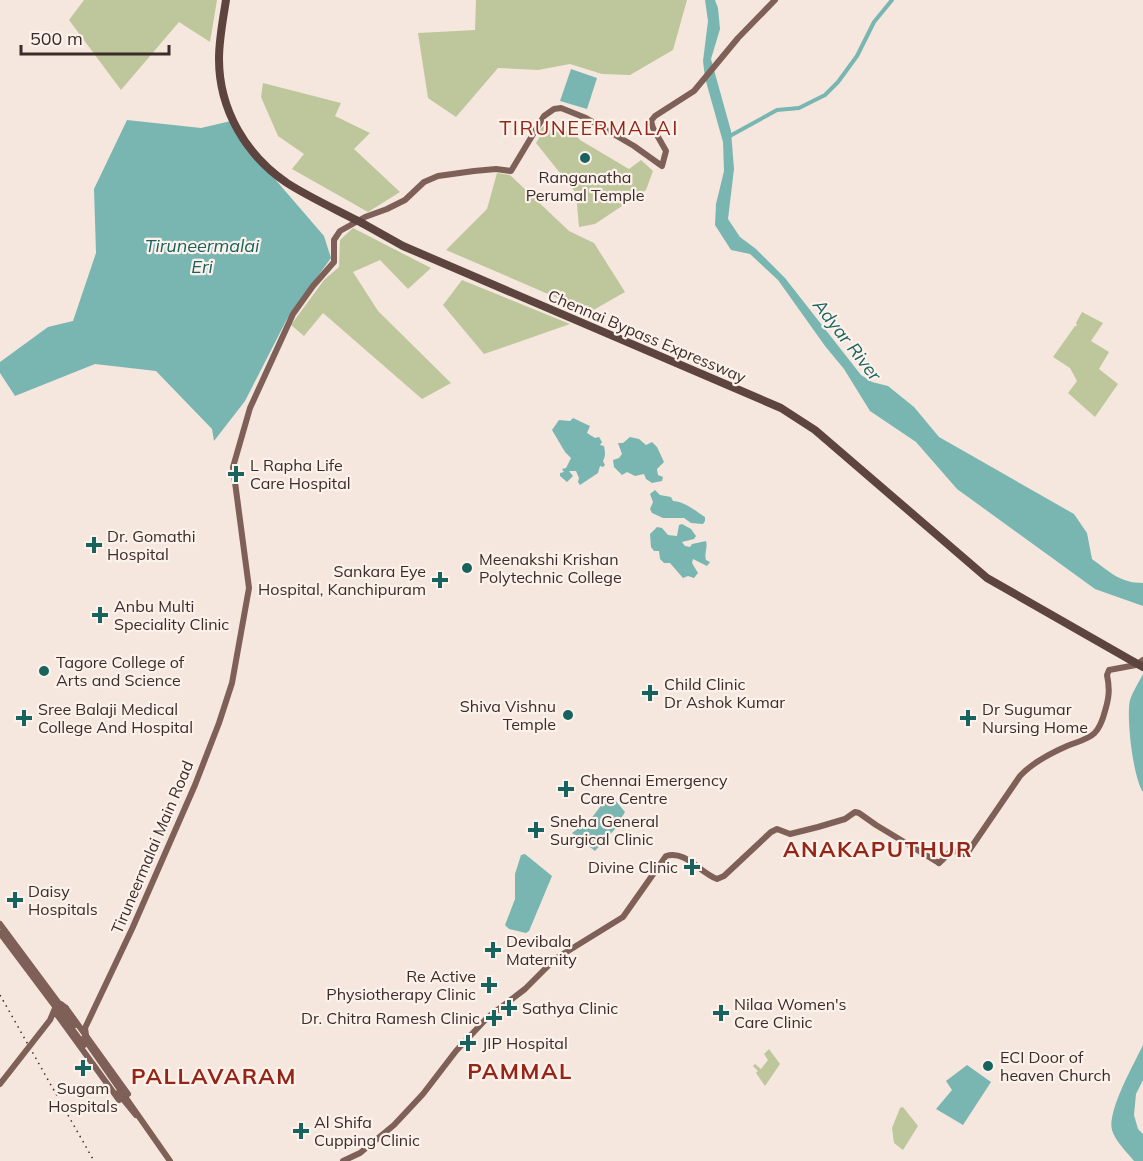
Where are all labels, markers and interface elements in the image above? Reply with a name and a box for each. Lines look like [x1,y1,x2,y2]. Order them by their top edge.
scale bar [21,18,170,56]
text: 500 m [30,27,83,50]
district label: TIRUNEERMALAI [499,115,679,140]
marker: Ranganatha Perumal Temple [578,151,592,165]
place label: Ranganatha Perumal Temple [526,167,644,205]
water label: Tiruneermalai Eri [145,234,260,278]
street label: Chennai Bypass Expressway [545,285,750,387]
water label: Adyar River [808,293,887,386]
place label: L Rapha Life Care Hospital [250,455,351,493]
marker: L Rapha Life Care Hospital [227,465,245,483]
place label: Dr. Gomathi Hospital [107,526,196,564]
marker: Dr. Gomathi Hospital [85,536,103,554]
place label: Meenakshi Krishan Polytechnic College [479,549,622,587]
place label: Sankara Eye Hospital, Kanchipuram [258,561,426,599]
marker: Meenakshi Krishan Polytechnic College [460,561,474,575]
marker: Sankara Eye Hospital, Kanchipuram [431,571,449,589]
place label: Anbu Multi Speciality Clinic [114,596,229,634]
marker: Anbu Multi Speciality Clinic [91,606,109,624]
place label: Tagore College of Arts and Science [56,652,185,690]
marker: Tagore College of Arts and Science [37,664,51,678]
place label: Child Clinic Dr Ashok Kumar [664,674,785,712]
marker: Child Clinic Dr Ashok Kumar [641,684,659,702]
place label: Shiva Vishnu Temple [460,696,556,734]
place label: Sree Balaji Medical College And Hospital [38,699,193,737]
place label: Dr Sugumar Nursing Home [982,699,1088,737]
marker: Shiva Vishnu Temple [561,708,575,722]
marker: Sree Balaji Medical College And Hospital [15,709,33,727]
marker: Dr Sugumar Nursing Home [959,709,977,727]
street label: Tiruneermalai Main Road [106,757,198,937]
place label: Chennai Emergency Care Centre [580,770,728,808]
marker: Chennai Emergency Care Centre [557,780,575,798]
place label: Sneha General Surgical Clinic [550,811,659,849]
marker: Sneha General Surgical Clinic [527,821,545,839]
district label: ANAKAPUTHUR [783,835,973,863]
place label: Divine Clinic [588,857,678,877]
marker: Divine Clinic [683,858,701,876]
place label: Daisy Hospitals [28,881,98,919]
marker: Daisy Hospitals [6,891,24,909]
place label: Devibala Maternity [506,931,577,969]
marker: Devibala Maternity [484,941,502,959]
place label: Re Active Physiotherapy Clinic [326,966,476,1004]
marker: Re Active Physiotherapy Clinic [480,976,498,994]
place label: Nilaa Women's Care Clinic [734,994,847,1032]
place label: Sathya Clinic [522,998,618,1018]
marker: Sathya Clinic [500,999,518,1017]
marker: Nilaa Women's Care Clinic [712,1004,730,1022]
place label: Dr. Chitra Ramesh Clinic [301,1008,480,1028]
marker: Dr. Chitra Ramesh Clinic [485,1009,503,1027]
place label: JIP Hospital [482,1033,568,1053]
marker: JIP Hospital [459,1034,477,1052]
place label: ECI Door of heaven Church [1000,1047,1111,1085]
district label: PAMMAL [467,1057,573,1085]
marker: Sugam Hospitals [74,1059,92,1077]
marker: ECI Door of heaven Church [981,1059,995,1073]
district label: PALLAVARAM [131,1062,297,1090]
place label: Sugam Hospitals [48,1078,118,1116]
place label: Al Shifa Cupping Clinic [314,1112,420,1150]
marker: Al Shifa Cupping Clinic [292,1122,310,1140]

